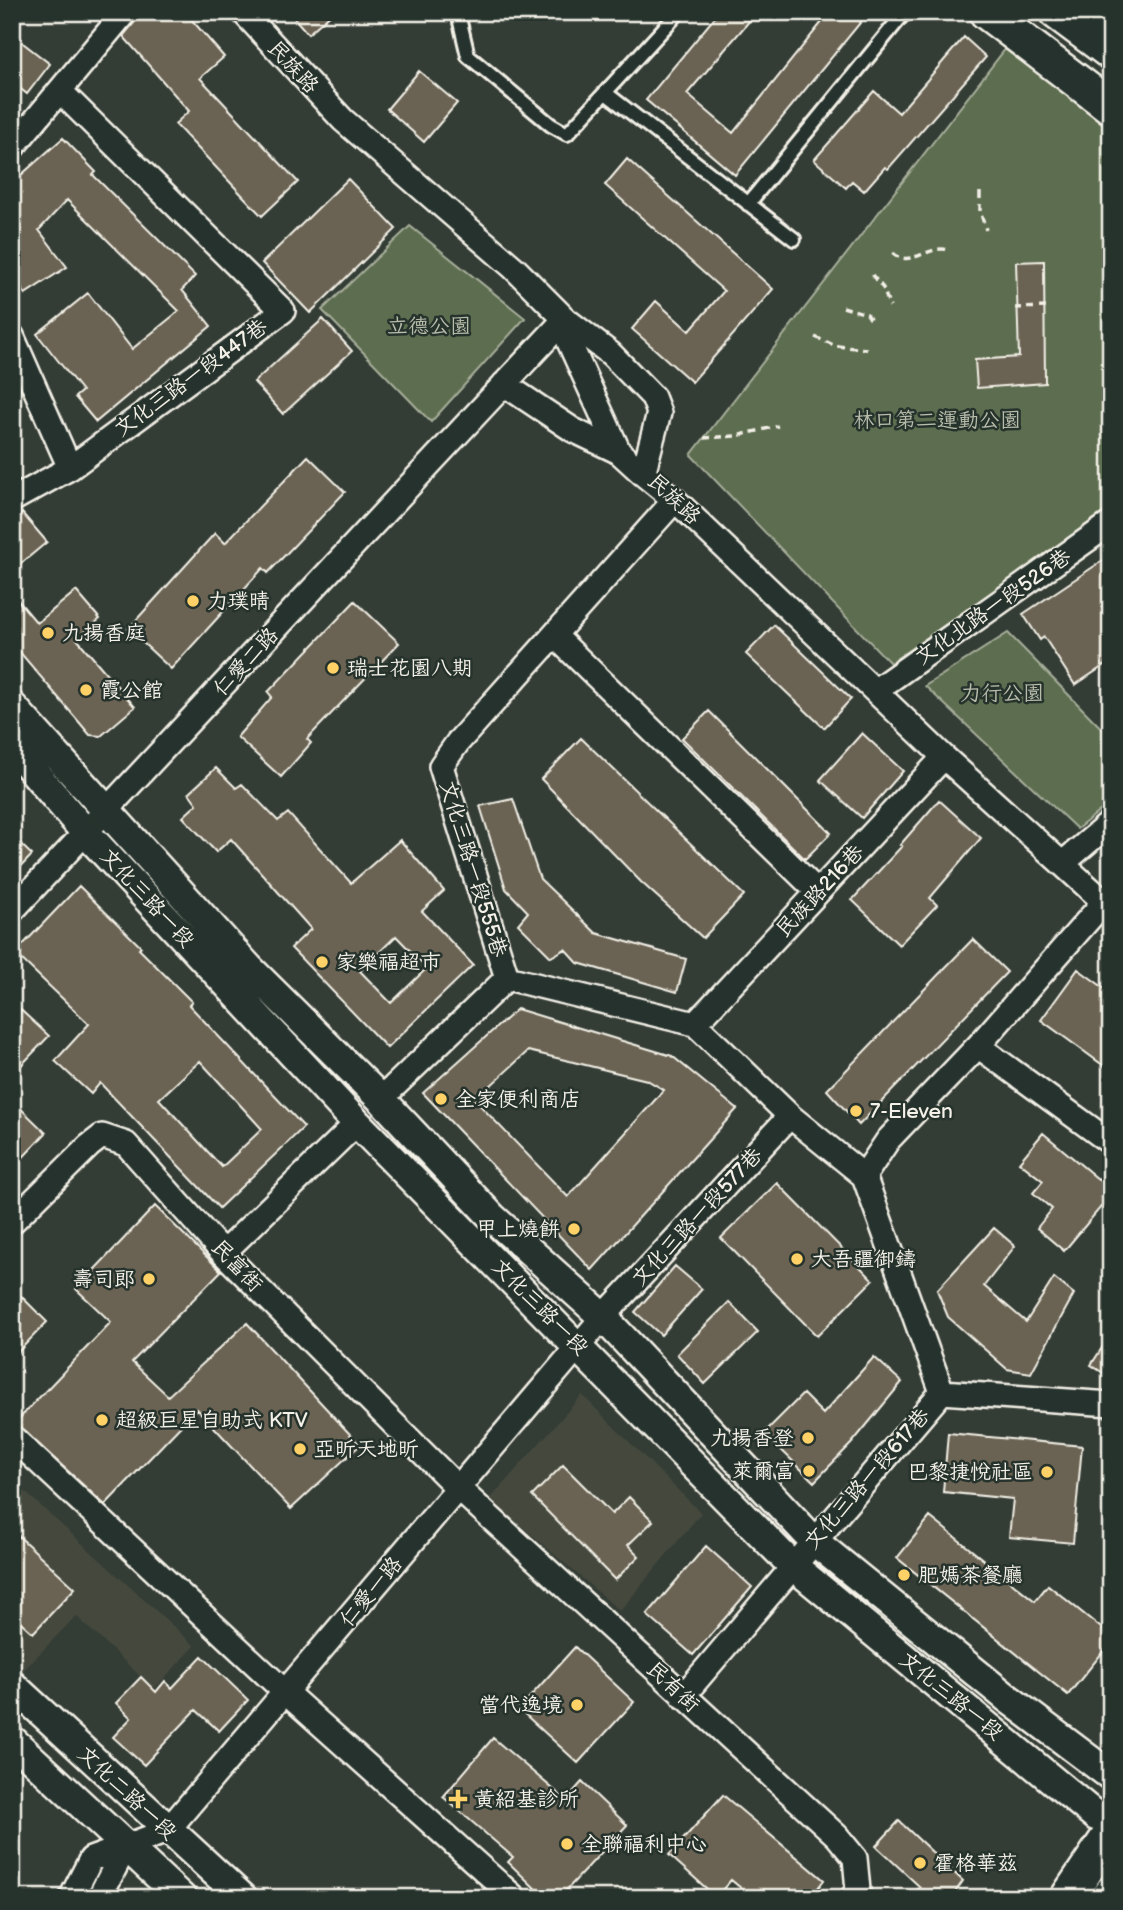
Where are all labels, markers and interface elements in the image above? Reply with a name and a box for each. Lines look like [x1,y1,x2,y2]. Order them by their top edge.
street label: 民族路 [262,35,324,99]
street label: 文化三路一段447巷 [110,314,272,442]
park label: 立德公園 [387,314,471,339]
park label: 林口第二運動公園 [853,408,1021,433]
street label: 民族路 [642,468,706,530]
street label: 文化北路一段526巷 [910,544,1076,670]
place label: 力璞晴 [207,589,270,614]
marker: 力璞晴 [185,593,201,609]
place label: 九揚香庭 [62,621,146,646]
street label: 仁愛二路 [208,623,284,701]
marker: 九揚香庭 [40,625,56,641]
place label: 瑞士花園八期 [347,656,473,681]
marker: 瑞士花園八期 [325,660,341,676]
place label: 霞公館 [100,678,163,703]
park label: 力行公園 [960,681,1044,706]
marker: 霞公館 [78,682,94,698]
street label: 文化三路一段555巷 [434,778,512,960]
street label: 民族路216巷 [771,840,869,942]
street label: 文化三路一段 [95,843,199,953]
place label: 家樂福超市 [336,950,441,975]
marker: 家樂福超市 [314,954,330,970]
place label: 全家便利商店 [455,1087,581,1112]
marker: 全家便利商店 [433,1091,449,1107]
place label: 7-Eleven [870,1099,953,1124]
marker: 7-Eleven [848,1103,864,1119]
street label: 文化三路一段577巷 [627,1143,767,1291]
place label: 甲上燒餅 [476,1217,560,1242]
marker: 甲上燒餅 [566,1221,582,1237]
street label: 民富街 [206,1235,268,1297]
place label: 大吾疆御鑄 [811,1247,916,1272]
marker: 大吾疆御鑄 [789,1251,805,1267]
street label: 文化三路一段 [487,1254,593,1360]
place label: 壽司郎 [72,1267,135,1292]
marker: 壽司郎 [141,1271,157,1287]
street label: 文化三路一段617巷 [799,1404,935,1554]
place label: 超級巨星自助式 KTV [116,1408,308,1433]
marker: 超級巨星自助式 KTV [94,1412,110,1428]
place label: 九揚香登 [710,1426,794,1451]
marker: 九揚香登 [800,1430,816,1446]
place label: 亞昕天地昕 [314,1437,419,1462]
marker: 亞昕天地昕 [292,1441,308,1457]
place label: 萊爾富 [732,1459,795,1484]
place label: 巴黎捷悅社區 [907,1460,1033,1485]
marker: 萊爾富 [801,1463,817,1479]
marker: 巴黎捷悅社區 [1039,1464,1055,1480]
street label: 仁愛一路 [334,1552,408,1632]
place label: 肥媽茶餐廳 [918,1563,1023,1588]
marker: 肥媽茶餐廳 [896,1567,912,1583]
street label: 文化三路一段 [894,1647,1008,1745]
street label: 民有街 [641,1656,705,1718]
place label: 當代逸境 [479,1693,563,1718]
marker: 當代逸境 [569,1697,585,1713]
street label: 文化二路一段 [72,1741,182,1845]
place label: 黃紹基診所 [474,1787,579,1812]
marker: 黃紹基診所 [448,1789,468,1809]
place label: 全聯福利中心 [581,1832,707,1857]
marker: 全聯福利中心 [559,1836,575,1852]
place label: 霍格華茲 [934,1851,1018,1876]
marker: 霍格華茲 [912,1855,928,1871]

